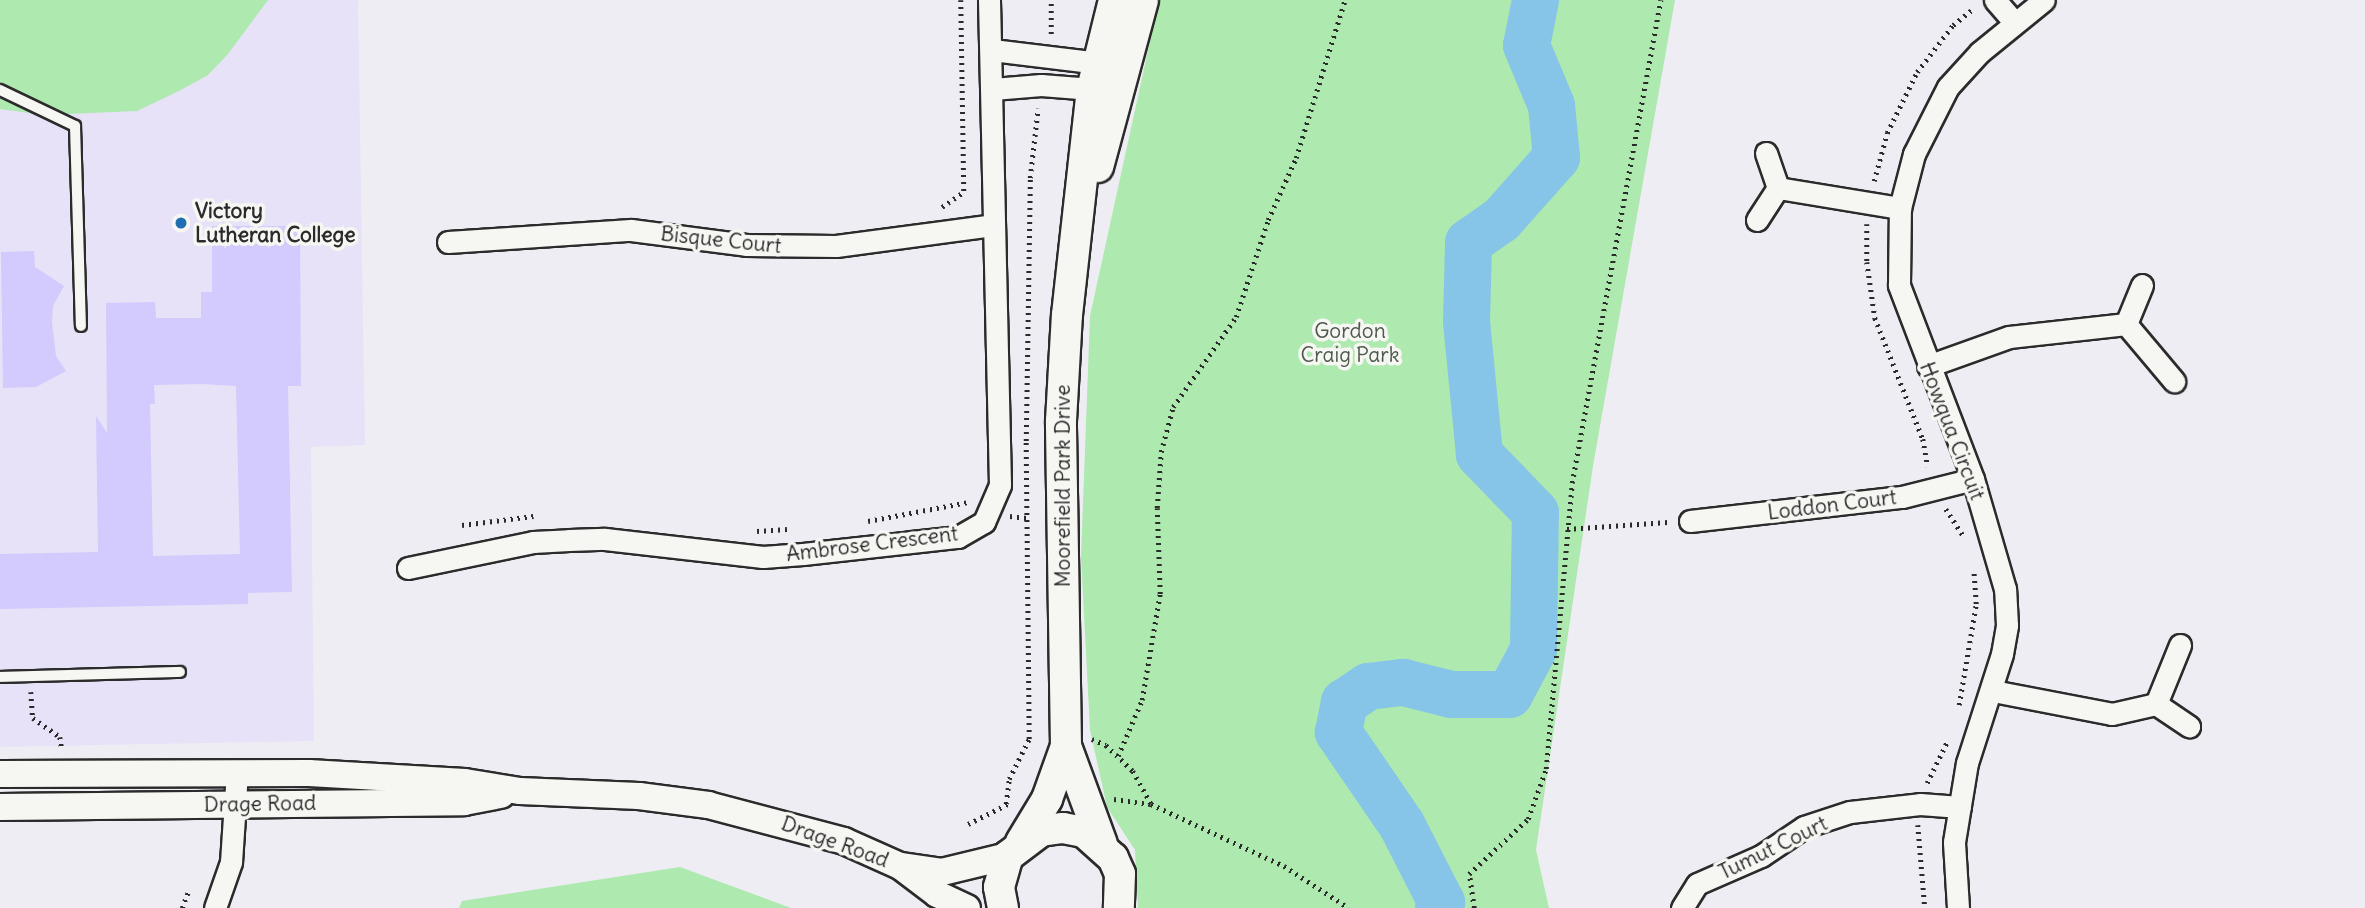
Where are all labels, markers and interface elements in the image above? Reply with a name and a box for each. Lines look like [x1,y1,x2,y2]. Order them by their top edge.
place label: Victory Lutheran College [195,198,356,248]
marker: Victory Lutheran College [173,215,189,231]
street label: Bisque Court [659,221,783,259]
park label: Gordon Craig Park [1301,318,1399,368]
street label: Howqua Circuit [1914,358,1990,504]
street label: Moorefield Park Drive [1050,385,1076,587]
street label: Loddon Court [1766,485,1898,525]
street label: Ambrose Crescent [785,521,959,567]
street label: Drage Road [204,790,316,818]
street label: Drage Road [778,811,892,873]
street label: Tumut Court [1715,811,1831,885]

